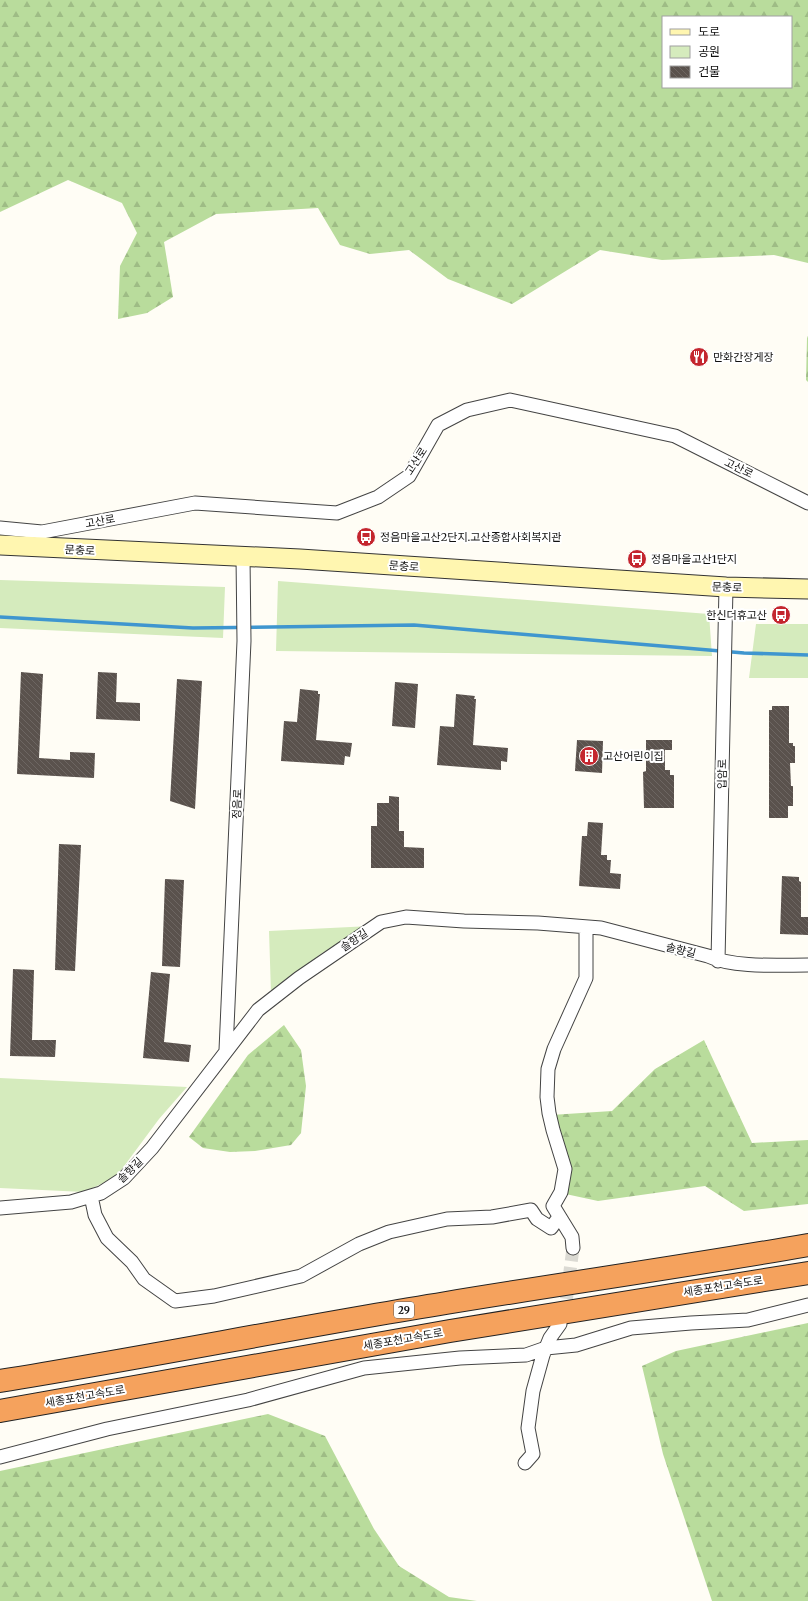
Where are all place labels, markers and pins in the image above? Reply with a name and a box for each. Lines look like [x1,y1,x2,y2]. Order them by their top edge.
restaurant icon: 만화간장게장 [688,346,710,368]
place label: 만화간장게장 [713,350,774,364]
bus stop icon: 정음마을고산2단지.고산종합사회복지관 [355,526,377,548]
place label: 정음마을고산2단지.고산종합사회복지관 [380,530,561,544]
bus stop icon: 정음마을고산1단지 [626,548,648,570]
place label: 정음마을고산1단지 [651,552,737,566]
bus stop icon: 한신더휴고산 [770,604,792,626]
place label: 한신더휴고산 [706,608,767,622]
building icon: 고산어린이집 [578,745,600,767]
place label: 고산어린이집 [603,749,664,763]

